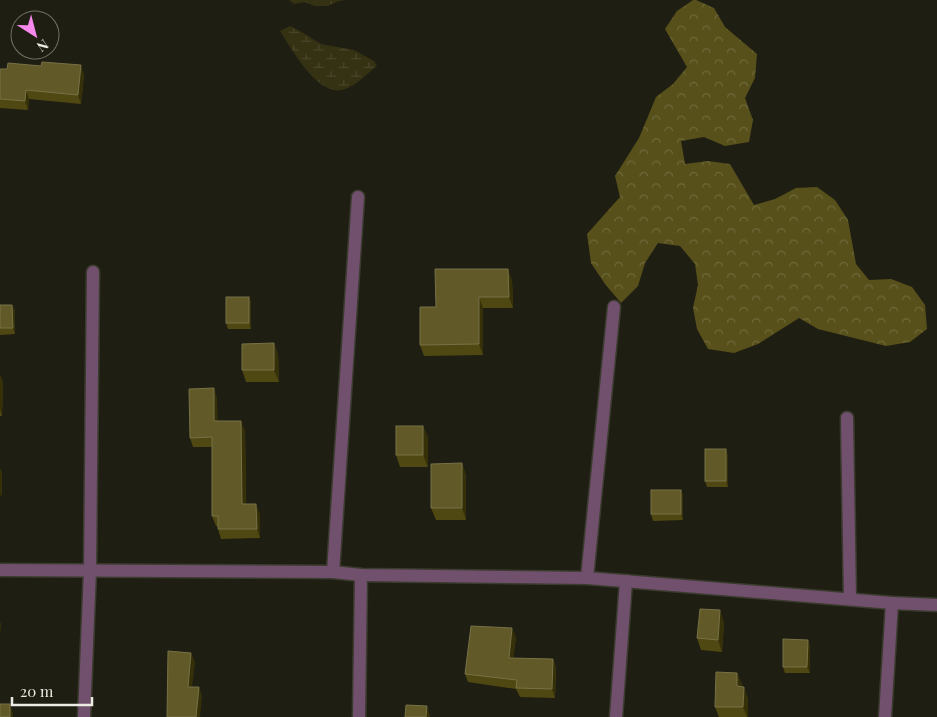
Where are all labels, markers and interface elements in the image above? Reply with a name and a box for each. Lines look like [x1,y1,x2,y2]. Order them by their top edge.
north arrow [10,10,60,60]
text: N [33,35,53,57]
scale bar [12,674,92,706]
text: 20 m [20,681,54,701]

